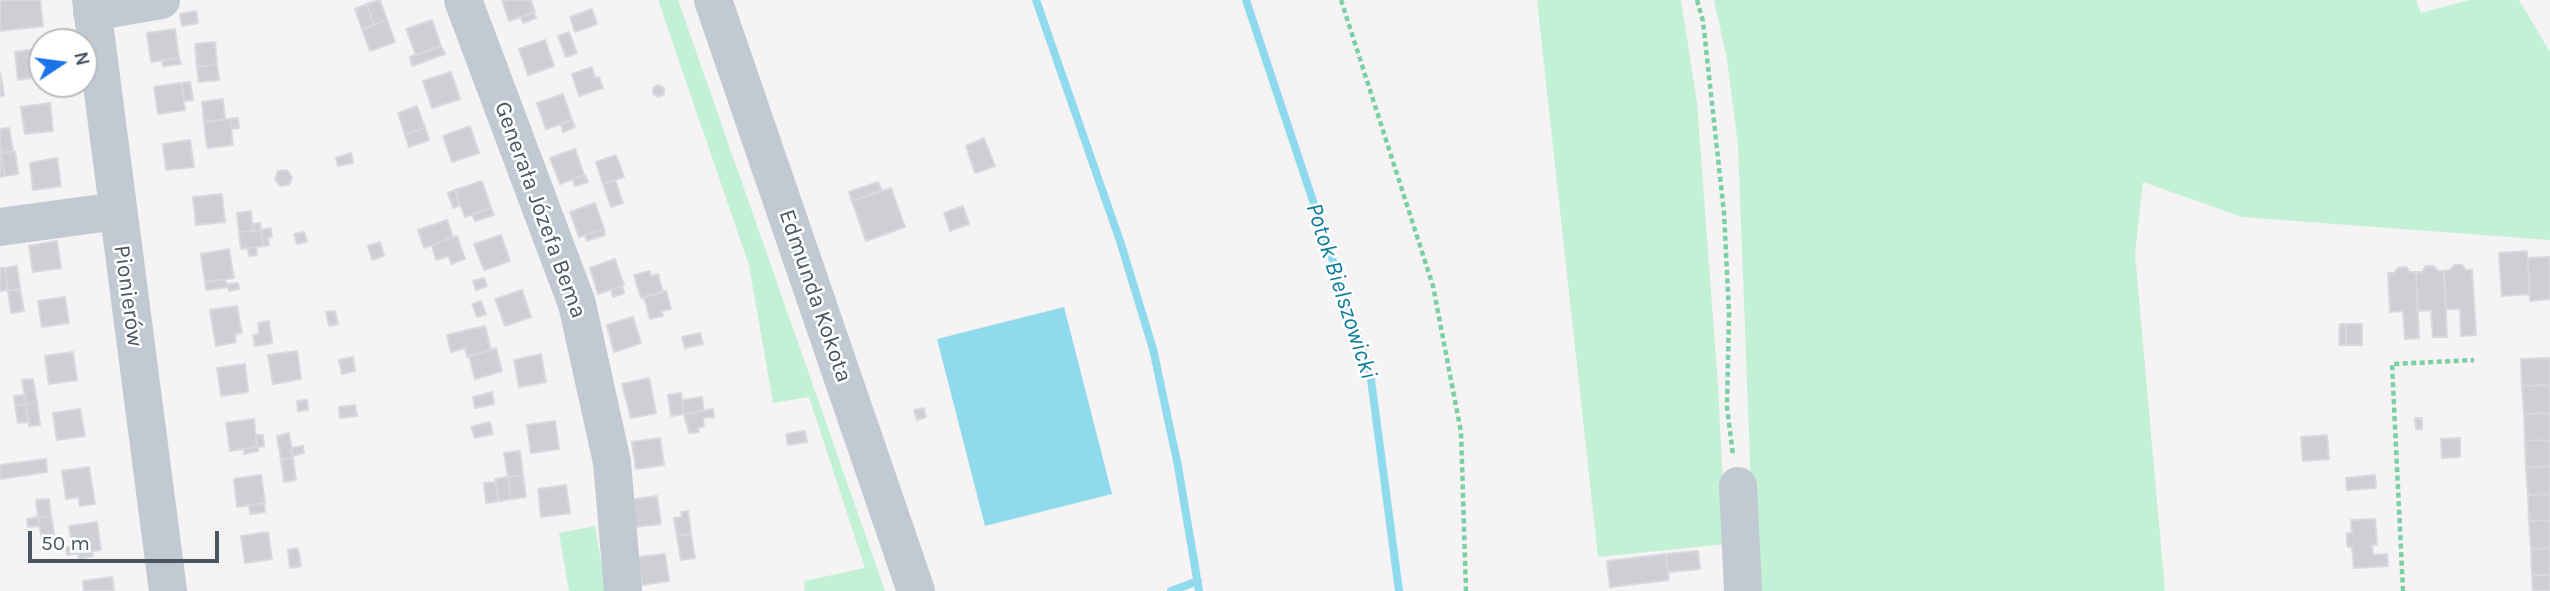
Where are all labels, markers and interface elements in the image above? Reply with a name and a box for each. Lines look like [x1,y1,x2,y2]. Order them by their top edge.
north arrow [28,28,98,98]
text: N [69,50,94,68]
street label: Generała Józefa Bema [488,98,592,322]
water label: Potok Bielszowicki [1299,199,1383,383]
street label: Edmunda Kokota [772,206,858,386]
street label: Pionierów [107,243,149,349]
scale bar [32,518,222,562]
text: 50 m [41,531,90,555]

